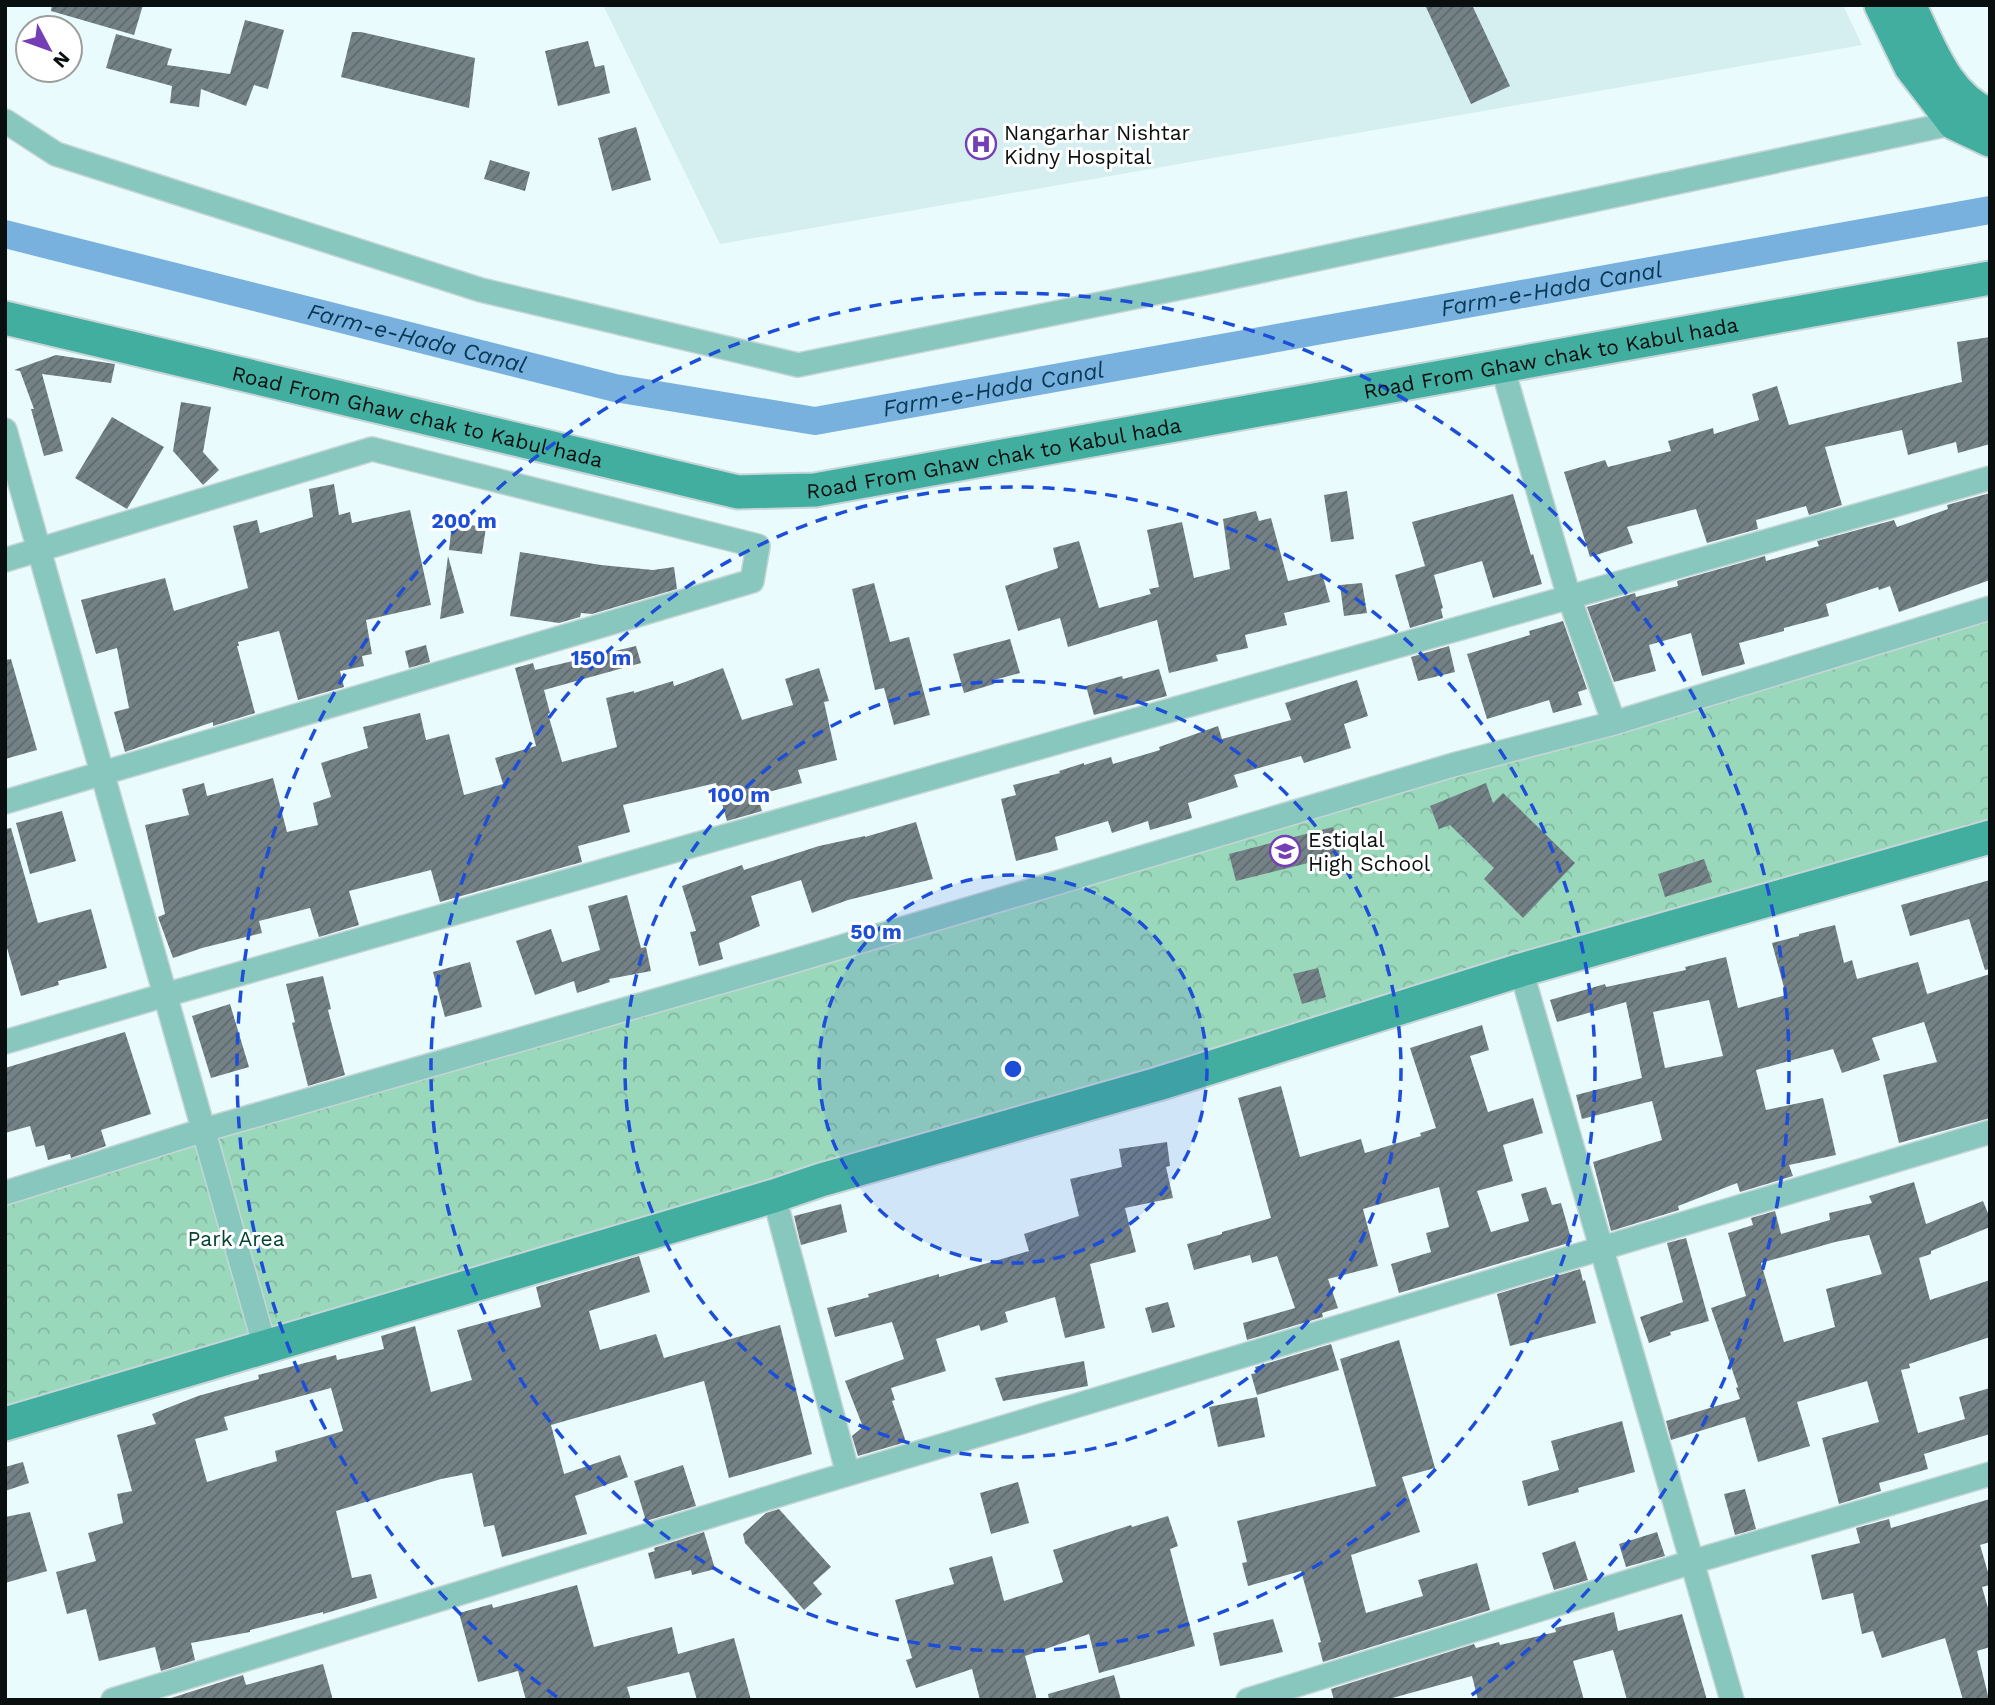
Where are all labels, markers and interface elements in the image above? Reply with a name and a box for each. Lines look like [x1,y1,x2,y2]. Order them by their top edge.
north arrow [14,14,84,84]
text: N [48,47,75,73]
place label: Nangarhar Nishtar Kidny Hospital [1004,120,1191,169]
hospital icon: Nangarhar Nishtar Kidny Hospital [964,127,998,161]
water label: Farm-e-Hada Canal [1438,256,1664,322]
water label: Farm-e-Hada Canal [305,297,529,379]
street label: Road From Ghaw chak to Kabul hada [1361,311,1740,403]
water label: Farm-e-Hada Canal [880,356,1106,422]
street label: Road From Ghaw chak to Kabul hada [230,360,606,472]
street label: Road From Ghaw chak to Kabul hada [806,412,1183,503]
text: 200 m [431,508,497,533]
text: 150 m [571,645,631,670]
text: 100 m [708,782,770,807]
place label: Estiqlal High School [1308,827,1431,876]
school or university icon: Estiqlal High School [1268,834,1302,868]
text: 50 m [850,919,902,944]
centre of rings [1001,1057,1025,1081]
park label: Park Area [187,1226,285,1251]

